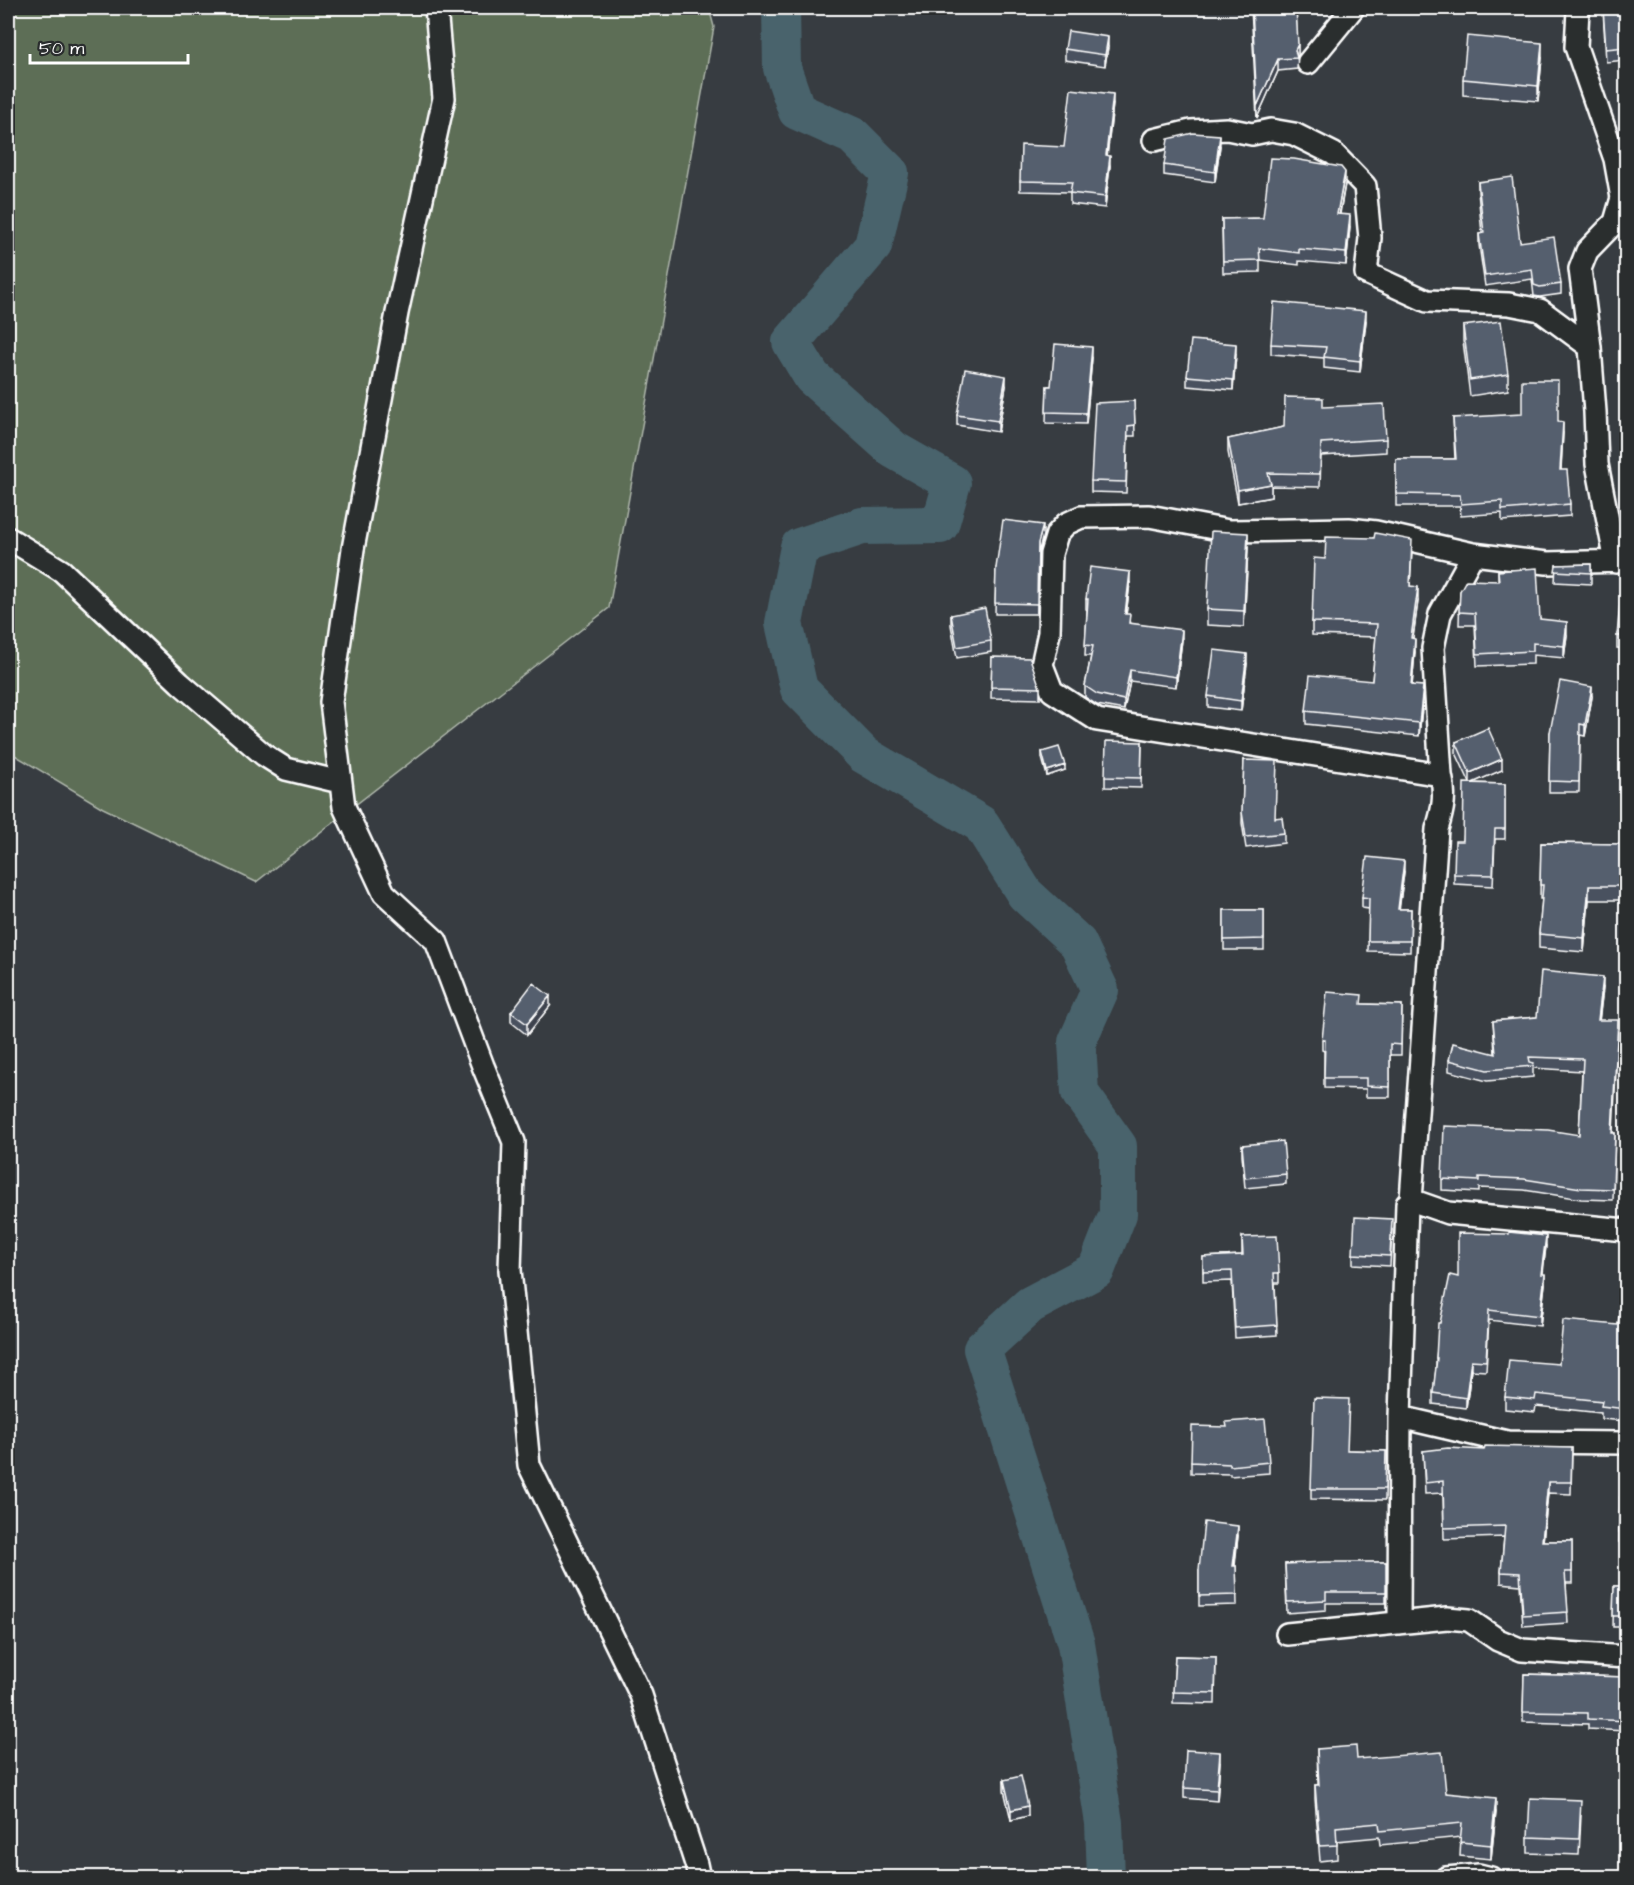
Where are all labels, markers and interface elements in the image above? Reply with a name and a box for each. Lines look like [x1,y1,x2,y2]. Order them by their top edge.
scale bar [30,27,188,65]
text: 50 m [39,36,84,61]

